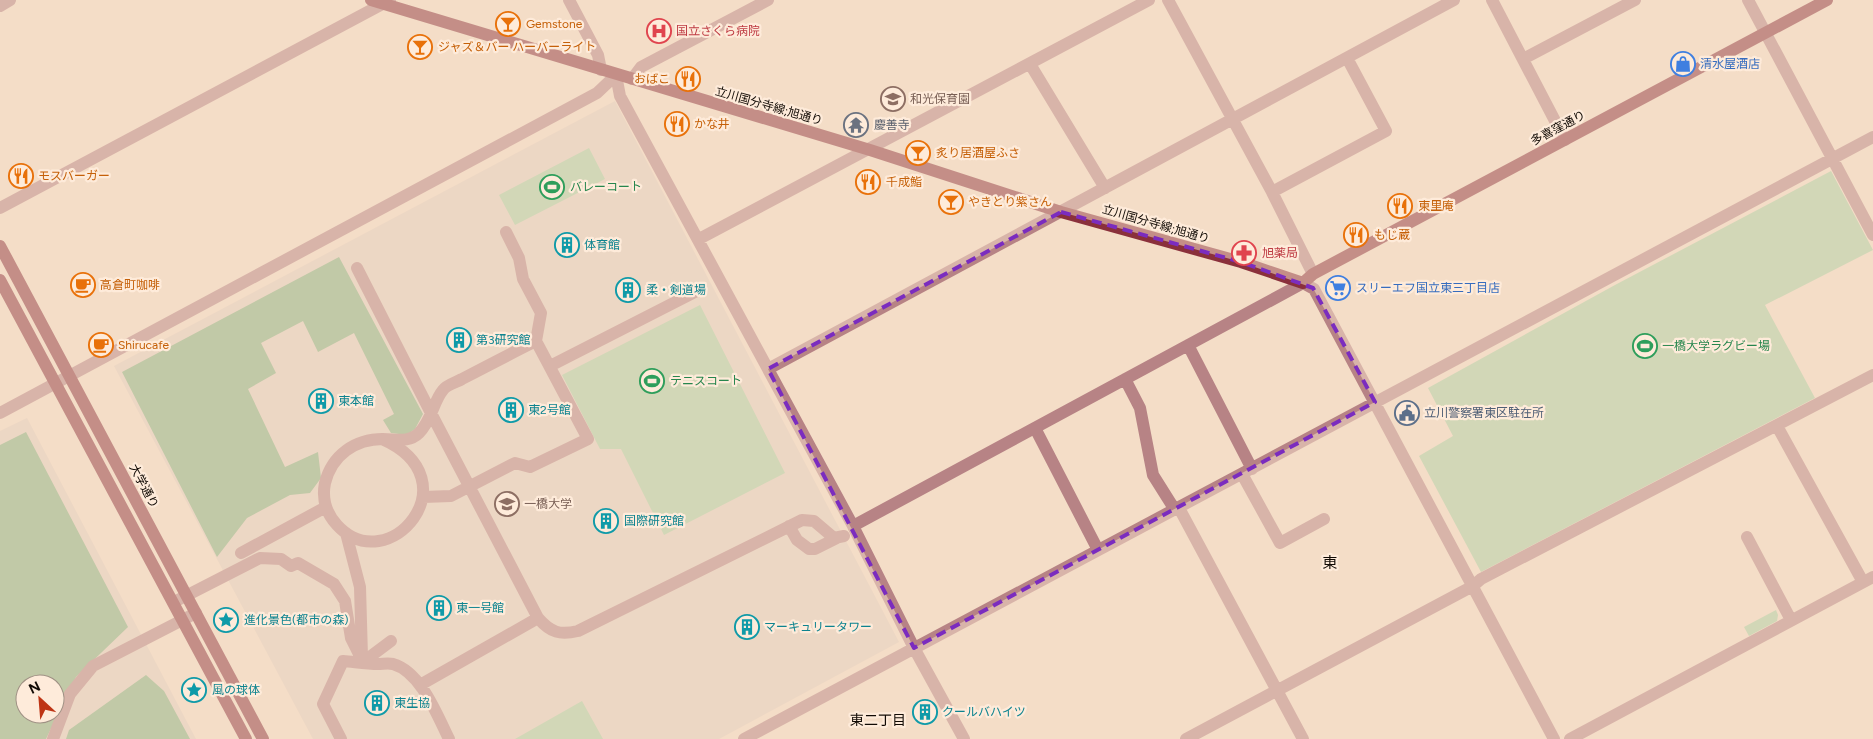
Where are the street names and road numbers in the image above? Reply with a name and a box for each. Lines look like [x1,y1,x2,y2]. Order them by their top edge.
street label: 立川国分寺線;旭通り [714,84,824,128]
street label: 多喜窪通り [1528,108,1588,148]
street label: 立川国分寺線;旭通り [1101,202,1211,246]
street label: 大学通り [127,462,161,510]

